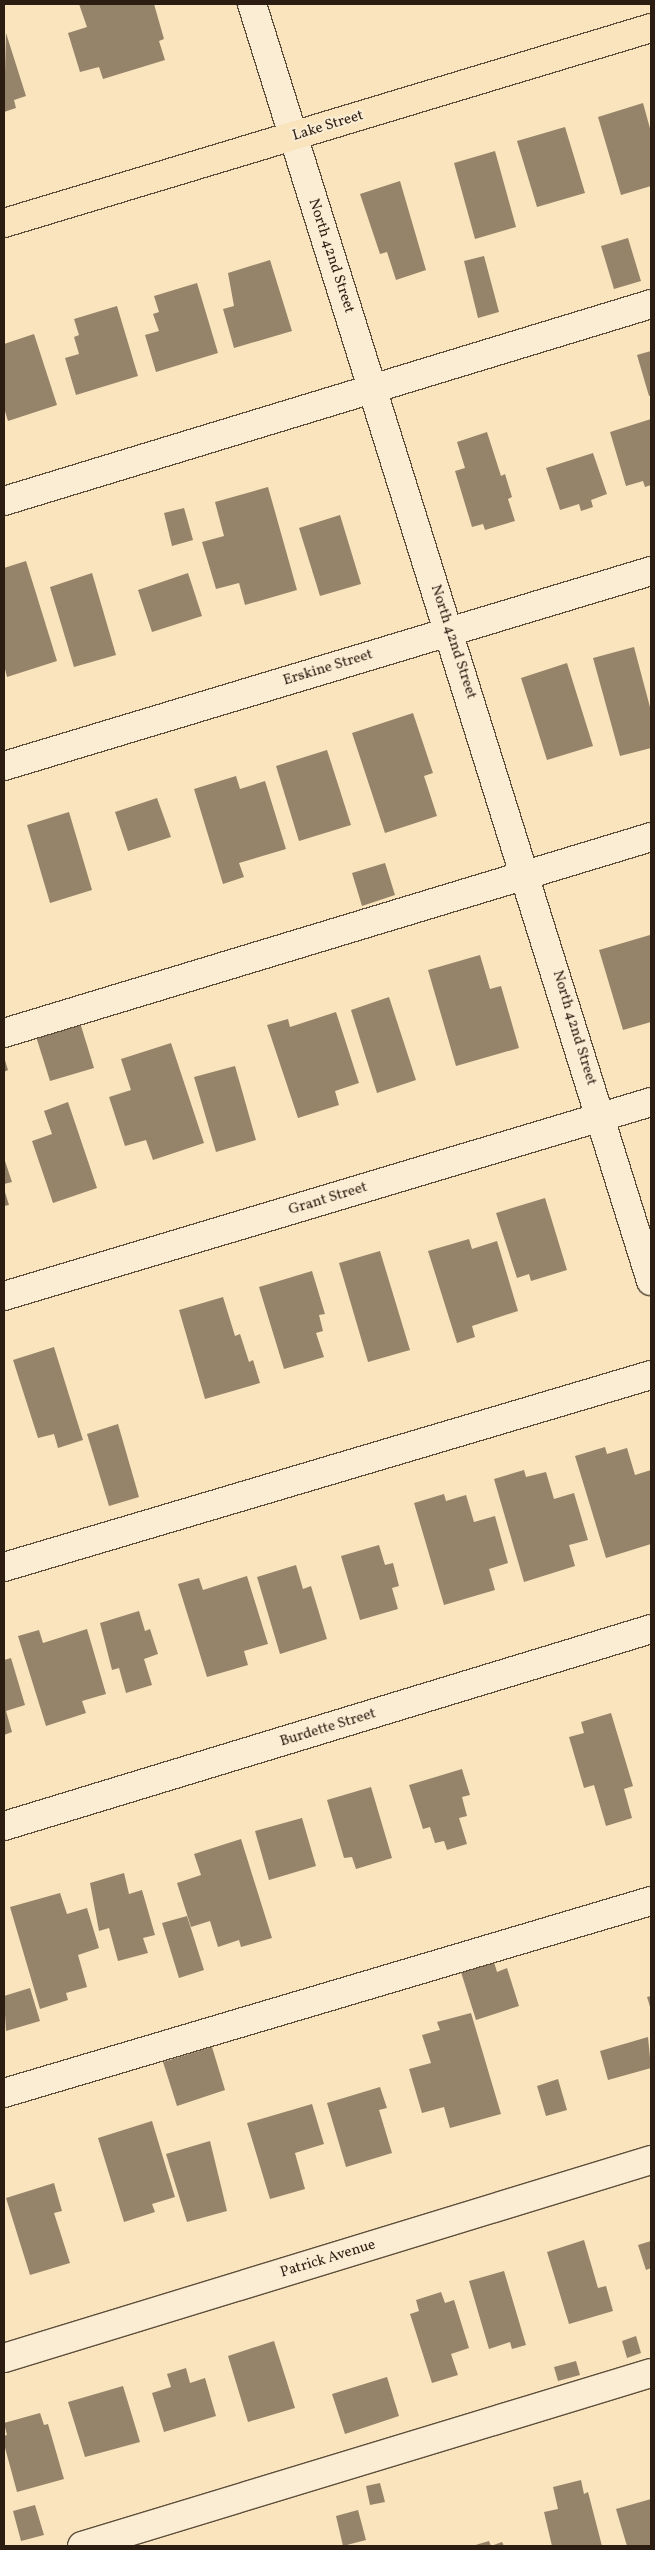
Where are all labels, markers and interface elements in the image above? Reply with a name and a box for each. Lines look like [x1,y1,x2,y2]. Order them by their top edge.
street label: Lake Street [290,107,366,145]
street label: North 42nd Street [304,196,358,316]
street label: North 42nd Street [426,582,480,702]
street label: Erskine Street [281,646,375,690]
street label: North 42nd Street [548,968,600,1088]
street label: Grant Street [287,1179,369,1219]
street label: Burdette Street [278,1705,378,1751]
street label: Patrick Avenue [278,2236,378,2282]

